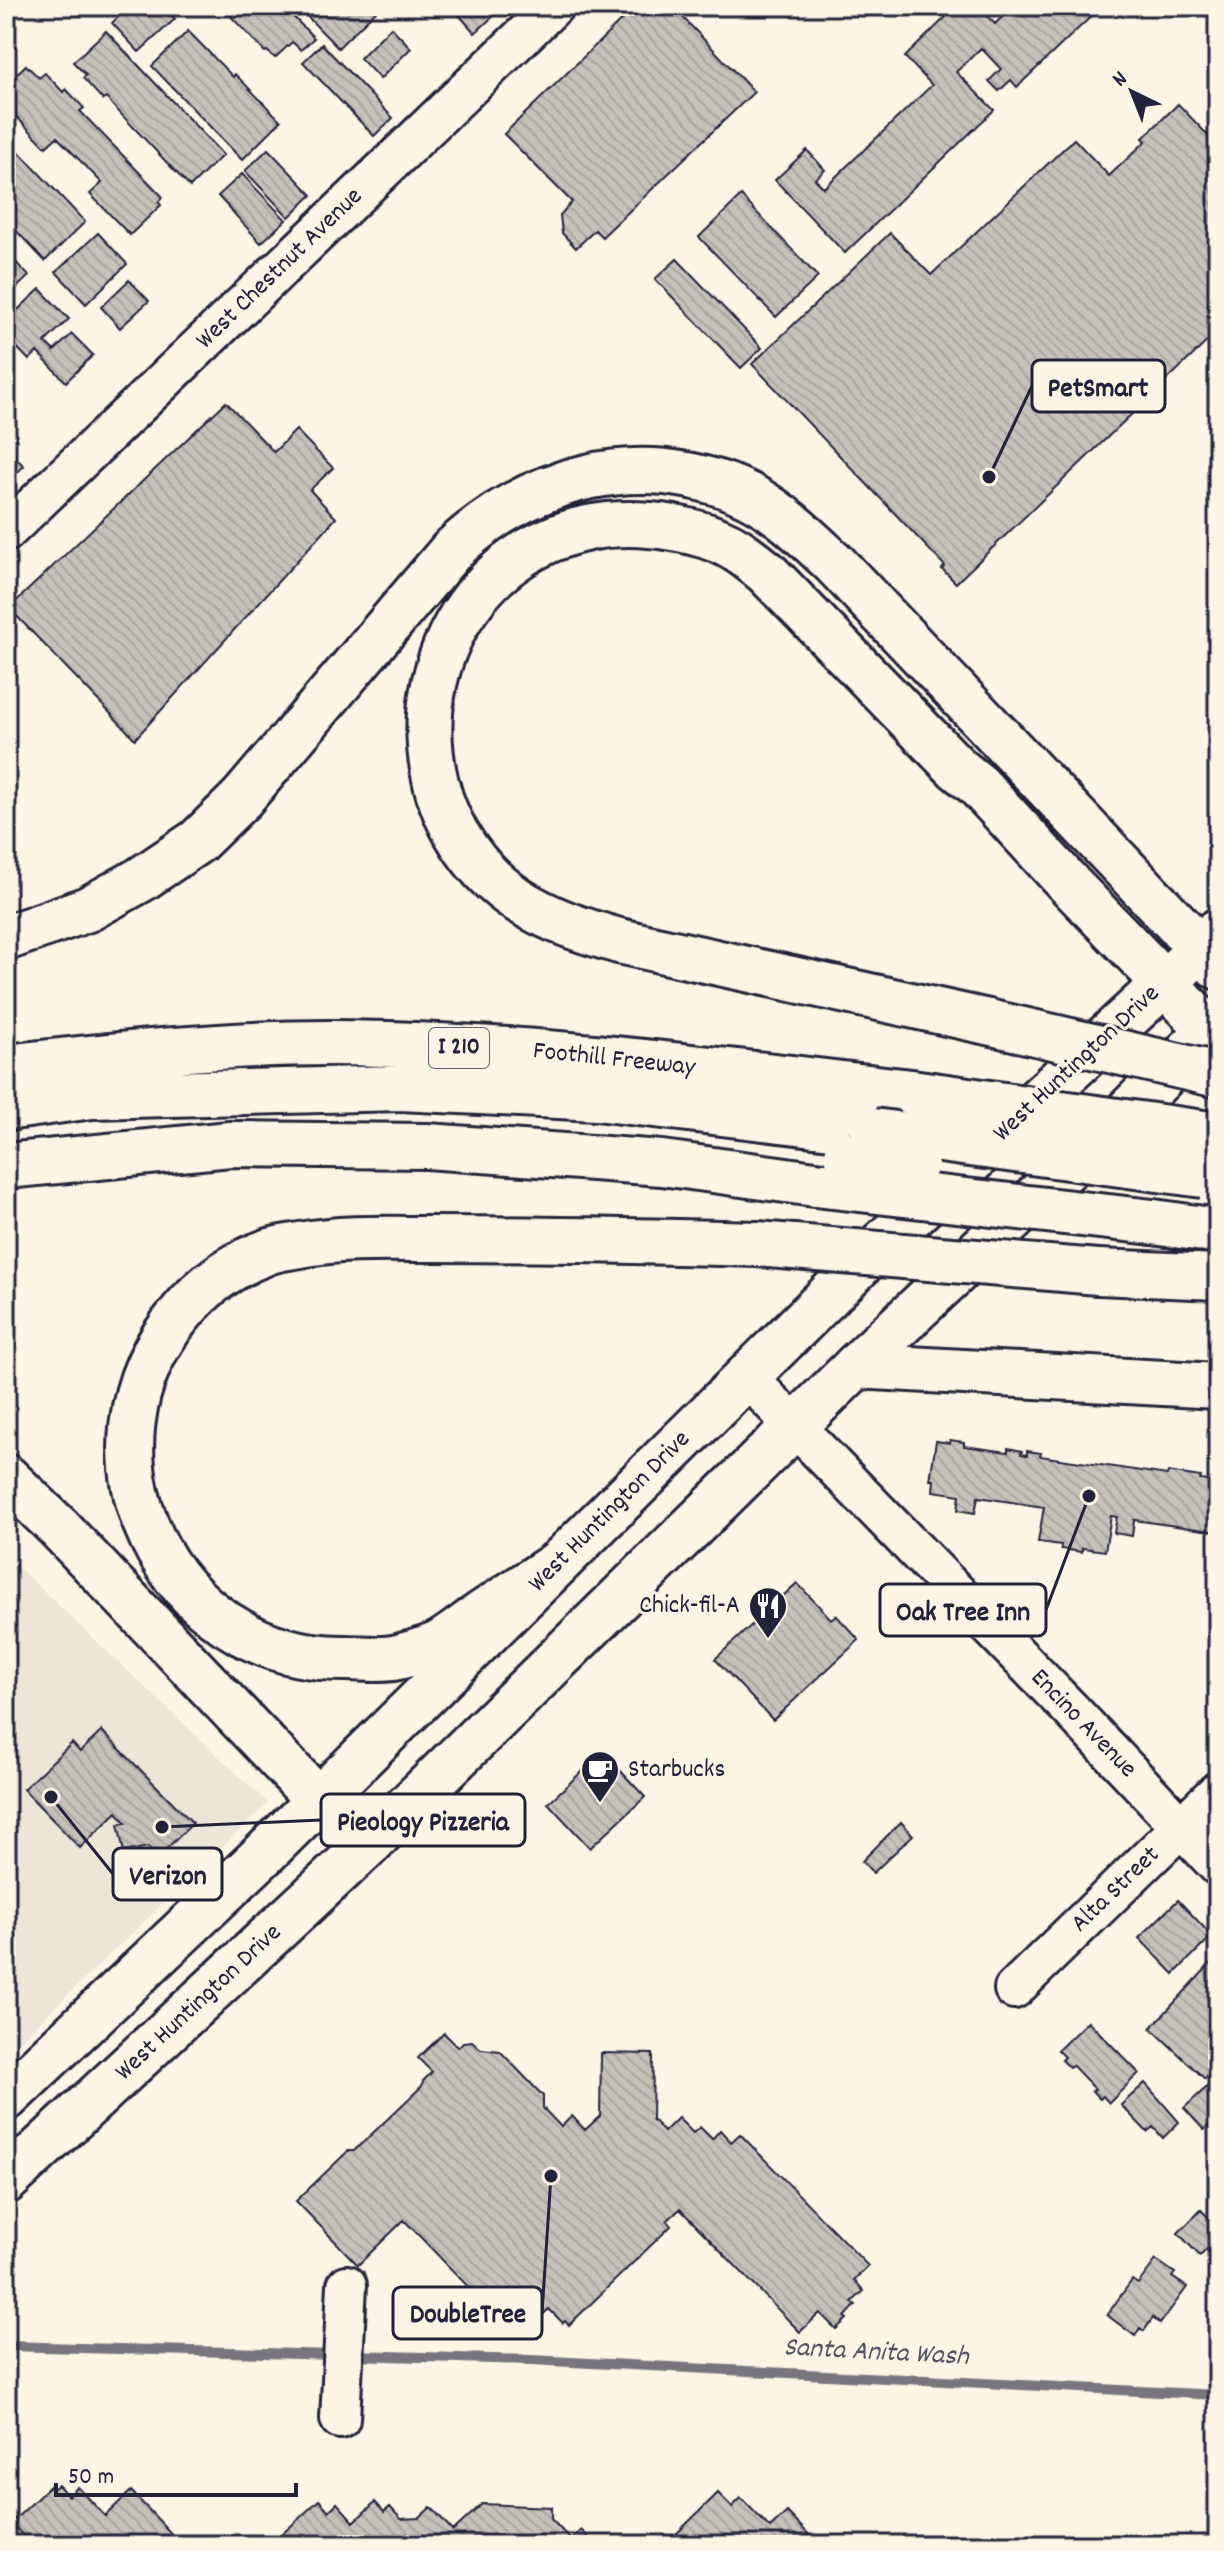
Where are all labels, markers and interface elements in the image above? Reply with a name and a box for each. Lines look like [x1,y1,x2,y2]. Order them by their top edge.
north arrow [1092,52,1172,132]
text: N [1106,65,1135,95]
street label: West Chestnut Avenue [188,179,372,359]
callout: PetSmart [1032,360,1165,412]
text: PetSmart [1048,371,1149,411]
street label: West Huntington Drive [985,977,1169,1151]
road number: I 210 [429,1028,489,1068]
street label: Foothill Freeway [531,1033,697,1087]
street label: West Huntington Drive [520,1422,700,1602]
callout: Oak Tree Inn [880,1584,1046,1636]
restaurant icon: Chick-fil-A [747,1585,789,1640]
place label: Chick-fil-A [639,1588,740,1625]
text: Oak Tree Inn [896,1595,1030,1635]
street label: Encino Avenue [1021,1661,1145,1787]
cafe icon: Starbucks [579,1749,621,1804]
place label: Starbucks [628,1752,725,1789]
callout: Pieology Pizzeria [321,1794,525,1846]
text: Pieology Pizzeria [337,1805,510,1845]
street label: Alta Street [1063,1838,1169,1942]
callout: Verizon [113,1848,222,1900]
text: Verizon [129,1859,207,1899]
street label: West Huntington Drive [107,1916,291,2090]
callout: DoubleTree [393,2287,542,2339]
text: DoubleTree [410,2297,526,2337]
water label: Santa Anita Wash [782,2329,971,2379]
scale bar [56,2447,296,2497]
text: 50 m [68,2461,114,2495]

